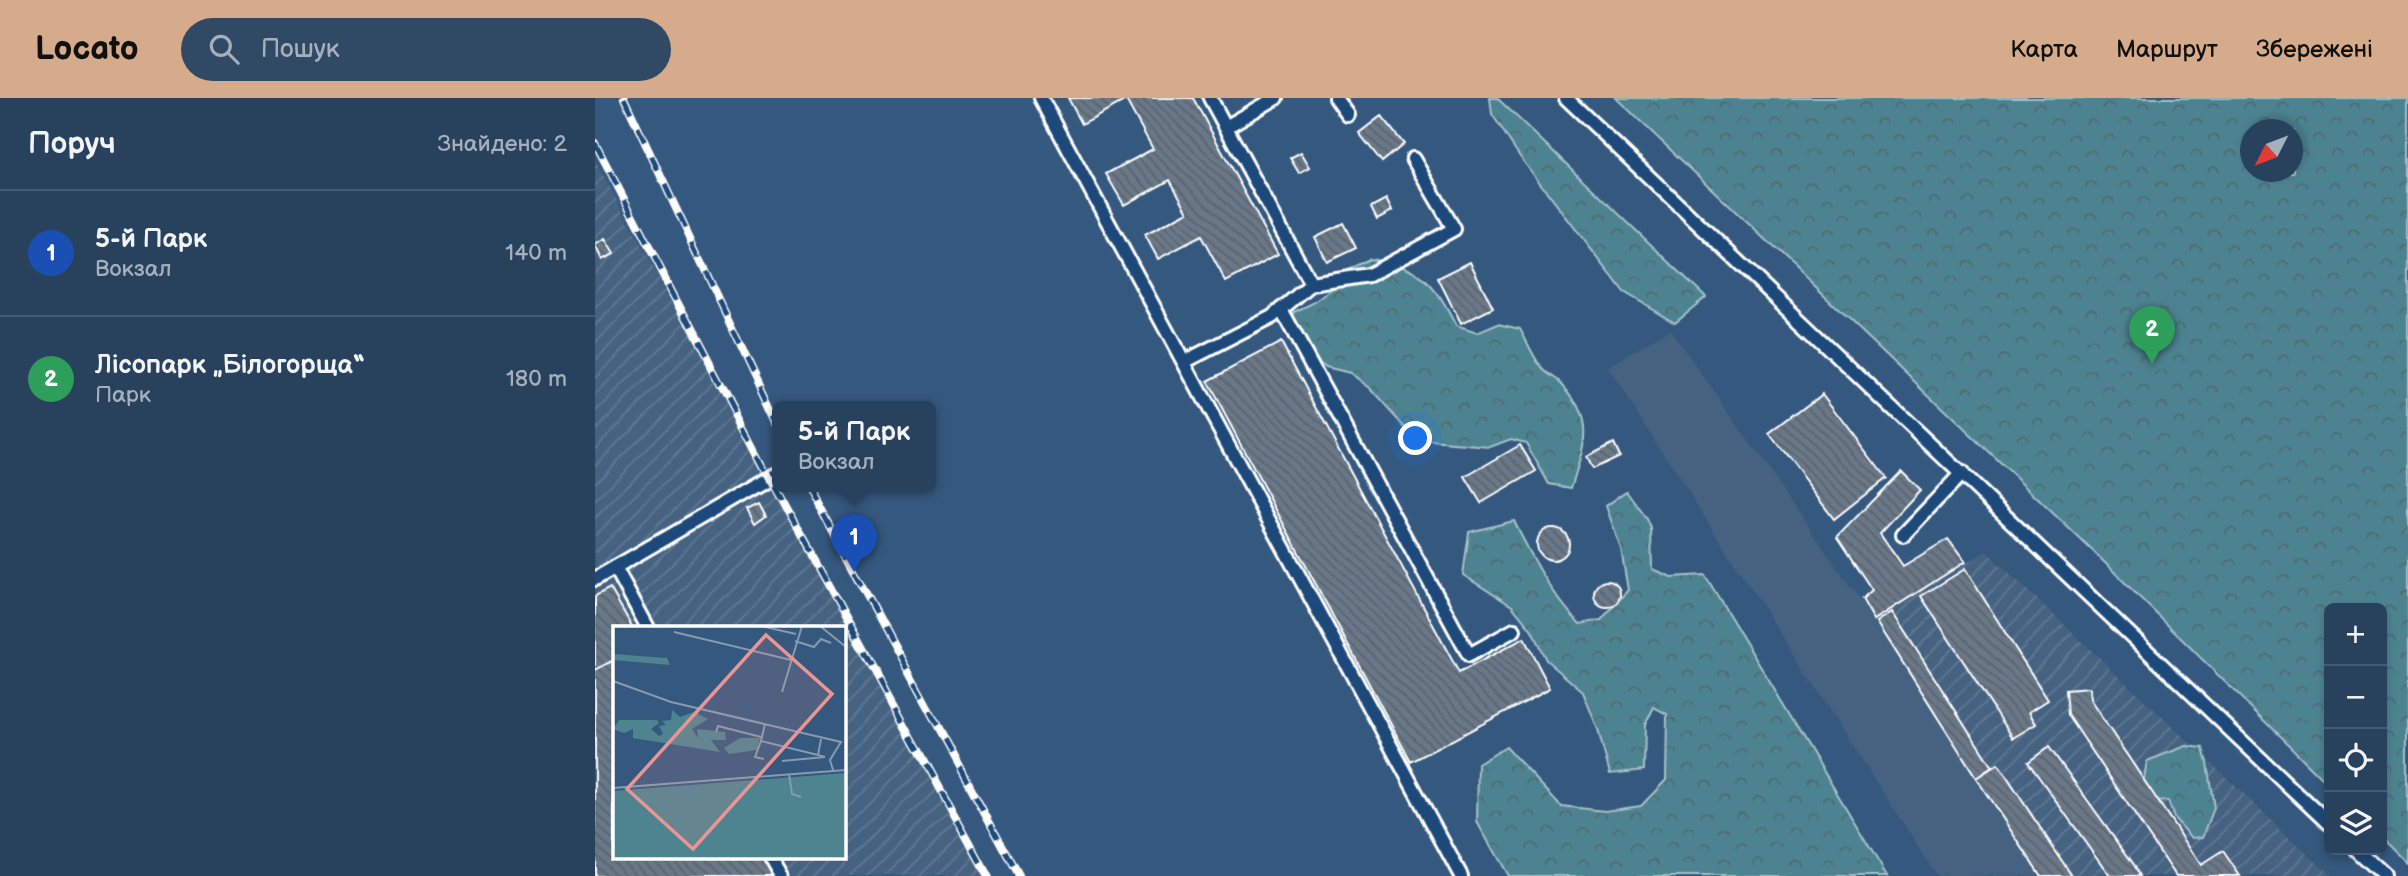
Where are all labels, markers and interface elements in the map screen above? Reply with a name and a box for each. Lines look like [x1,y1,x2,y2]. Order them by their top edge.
search box [181,18,671,81]
text: Locato [35,29,139,69]
icon: search [205,30,243,68]
text: Пошук [261,34,340,65]
text: Карта [2010,35,2078,64]
text: Маршрут [2116,35,2218,64]
text: Збережені [2256,35,2373,64]
north arrow [2240,119,2303,182]
text: Поруч [28,126,116,162]
text: Знайдено: 2 [438,130,567,158]
text: 5-й Парк [95,224,207,255]
text: 1 [46,239,56,267]
text: 140 m [505,239,567,267]
text: Вокзал [95,255,172,283]
pin: 2 [2129,306,2175,364]
text: Лісопарк „Білогорща“ [95,350,365,381]
text: 2 [44,365,58,393]
text: 180 m [506,365,567,393]
text: Парк [95,381,151,409]
popup [772,401,936,492]
text: 5-й Парк [798,417,910,448]
your location [1398,421,1432,455]
text: Вокзал [798,448,875,476]
pin: 1 [831,514,877,572]
map controls [2324,603,2387,855]
button: + [2324,603,2387,666]
inset map [613,626,845,858]
button: − [2324,666,2387,729]
button: locate [2324,729,2387,792]
button: layers [2324,792,2387,855]

